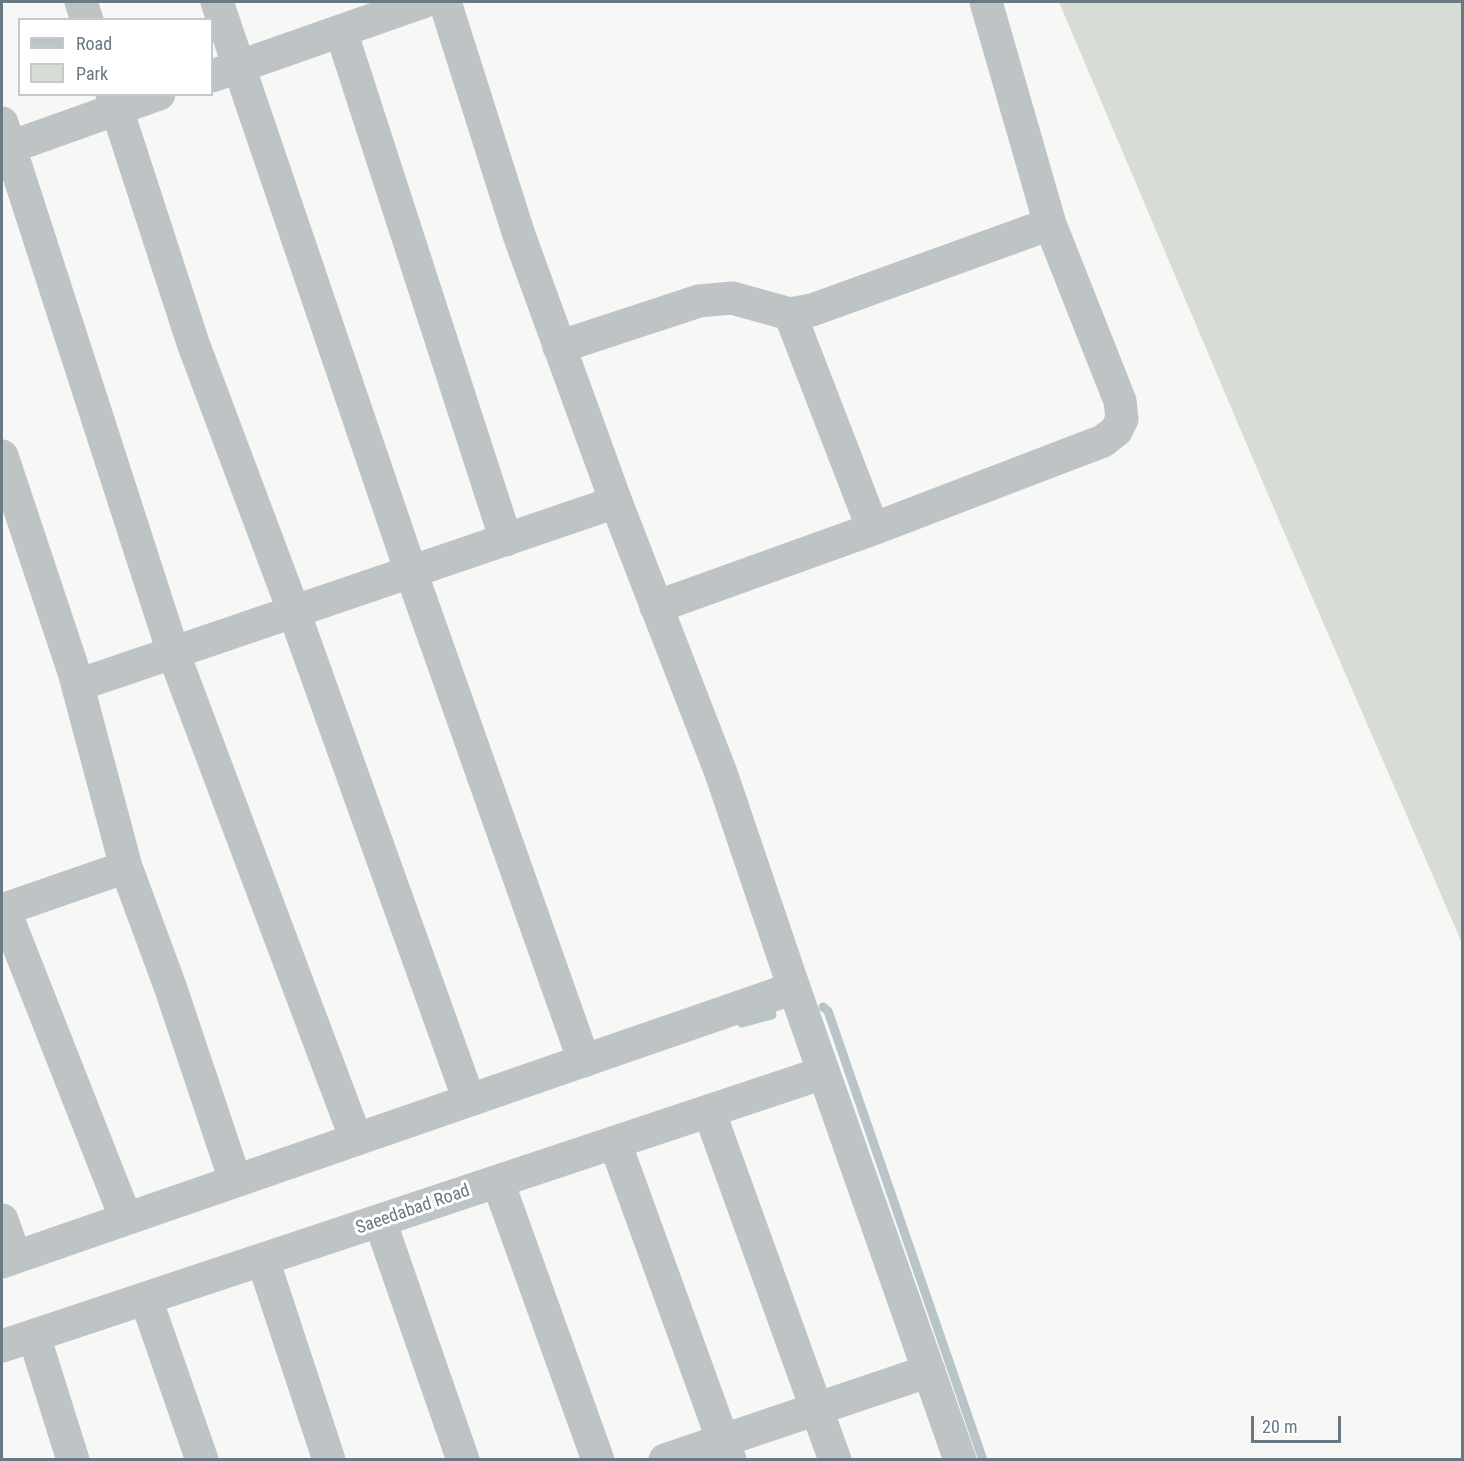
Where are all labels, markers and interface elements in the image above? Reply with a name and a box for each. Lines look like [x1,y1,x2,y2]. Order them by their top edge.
legend [18,18,213,96]
text: Road [76,33,112,54]
text: Park [76,63,108,84]
street label: Saeedabad Road [353,1180,473,1240]
scale bar [1254,1404,1344,1442]
text: 20 m [1262,1416,1297,1437]

